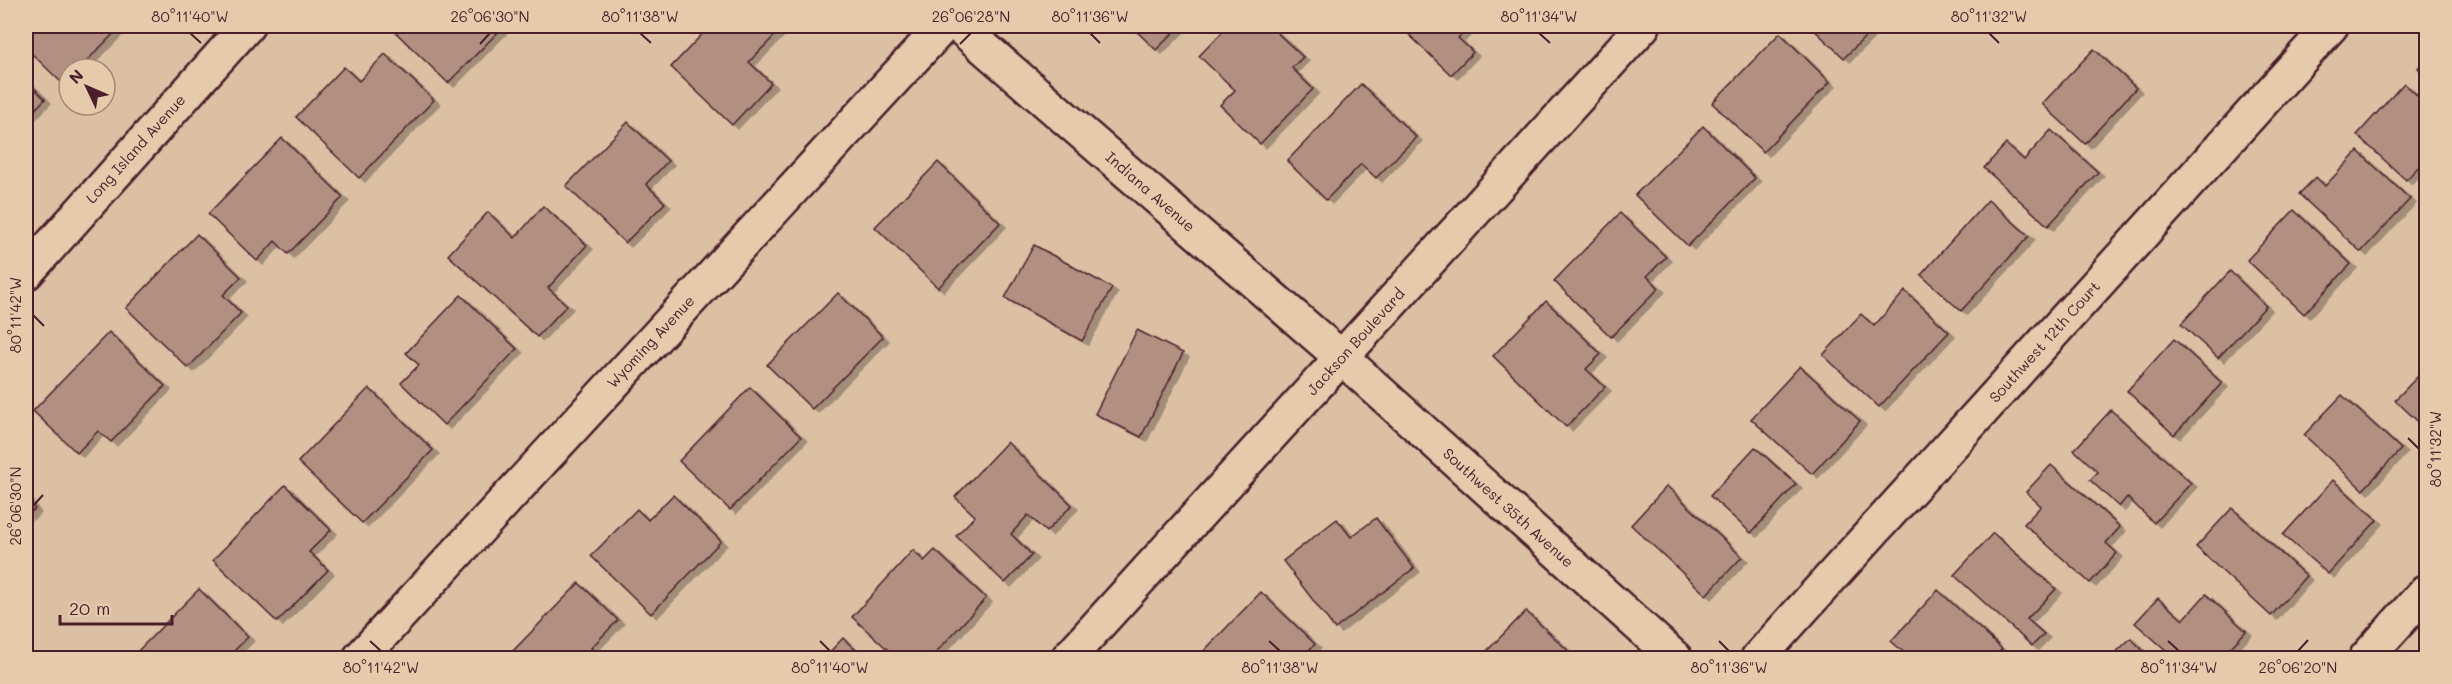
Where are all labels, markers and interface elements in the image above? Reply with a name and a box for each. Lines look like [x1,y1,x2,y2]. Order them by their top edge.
text: 80°11'40"W [151,6,229,26]
text: 26°06'30"N [450,6,530,26]
text: 80°11'38"W [601,6,679,26]
text: 26°06'28"N [932,6,1010,26]
text: 80°11'36"W [1051,6,1129,26]
text: 80°11'34"W [1501,6,1577,26]
text: 80°11'32"W [1951,6,2027,26]
north arrow [57,57,117,117]
text: N [64,65,88,88]
street label: Long Island Avenue [81,90,190,207]
street label: Indiana Avenue [1102,147,1200,236]
street label: Southwest 12th Court [1984,276,2104,406]
text: 80°11'42"W [5,277,25,353]
street label: Jackson Boulevard [1302,284,1409,399]
street label: Wyoming Avenue [602,291,699,392]
text: 80°11'32"W [2425,411,2445,487]
street label: Southwest 35th Avenue [1439,443,1578,571]
text: 26°06'30"N [5,466,25,546]
scale bar [60,588,172,626]
text: 20 m [69,596,110,620]
text: 80°11'42"W [343,657,419,677]
text: 80°11'40"W [791,657,869,677]
text: 80°11'38"W [1241,657,1319,677]
text: 80°11'36"W [1690,657,1768,677]
text: 80°11'34"W [2141,657,2217,677]
text: 26°06'20"N [2259,657,2337,677]

